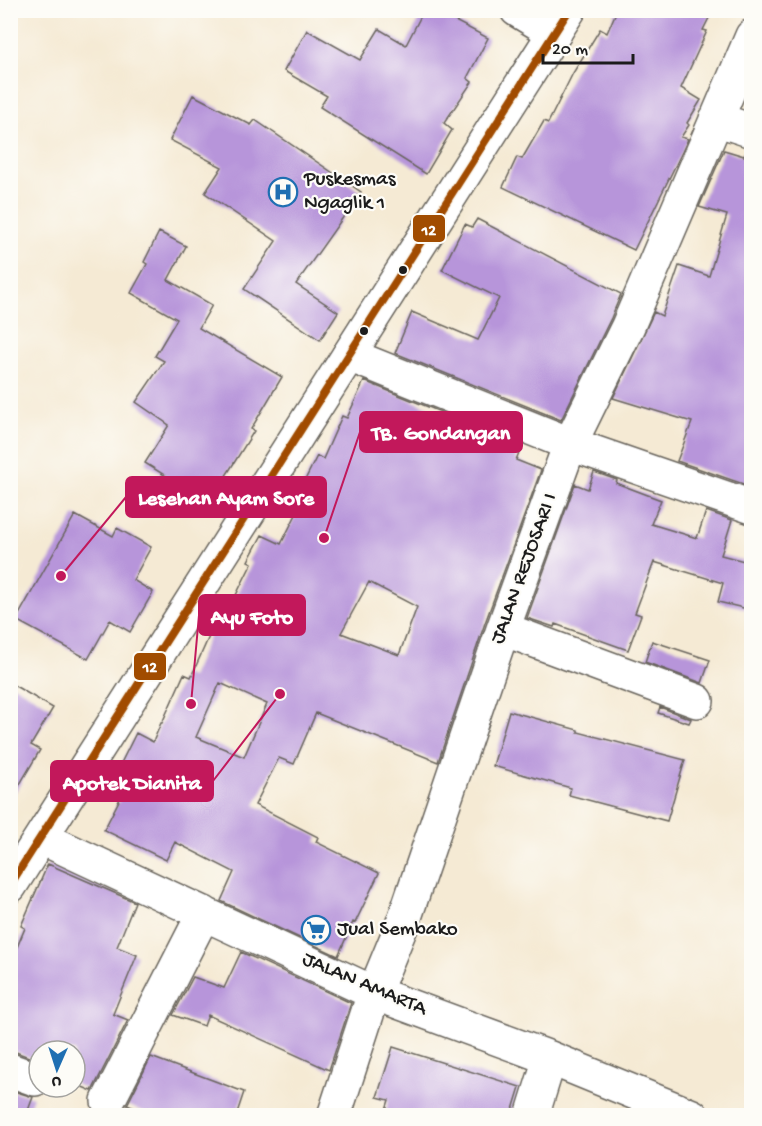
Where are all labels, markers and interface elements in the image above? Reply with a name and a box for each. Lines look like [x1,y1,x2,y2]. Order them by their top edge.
scale bar [543,27,633,65]
text: 20 m [552,40,588,61]
place label: Puskesmas Ngaglik 1 [303,168,397,217]
hospital icon: Puskesmas Ngaglik 1 [267,176,299,208]
line badge: 12 [412,214,446,243]
text: 12 [421,223,436,242]
unlabelled marker [397,264,409,276]
unlabelled marker [358,325,370,337]
callout: TB. Gondangan [360,412,522,452]
text: TB. Gondangan [370,422,511,448]
callout: Lesehan Ayam Sore [126,477,326,517]
text: Lesehan Ayam Sore [138,487,315,513]
street label: JALAN REJOSARI I [486,490,564,648]
callout: Ayu Foto [199,595,305,635]
text: Ayu Foto [210,606,294,632]
line badge: 12 [133,652,167,681]
text: 12 [142,660,157,679]
callout: Apotek Dianita [51,761,213,801]
text: Apotek Dianita [62,772,203,798]
supermarket icon: Jual Sembako [300,914,332,946]
place label: Jual Sembako [337,918,458,943]
street label: JALAN AMARTA [298,947,432,1023]
north arrow [27,1039,87,1099]
text: U [51,1071,62,1090]

